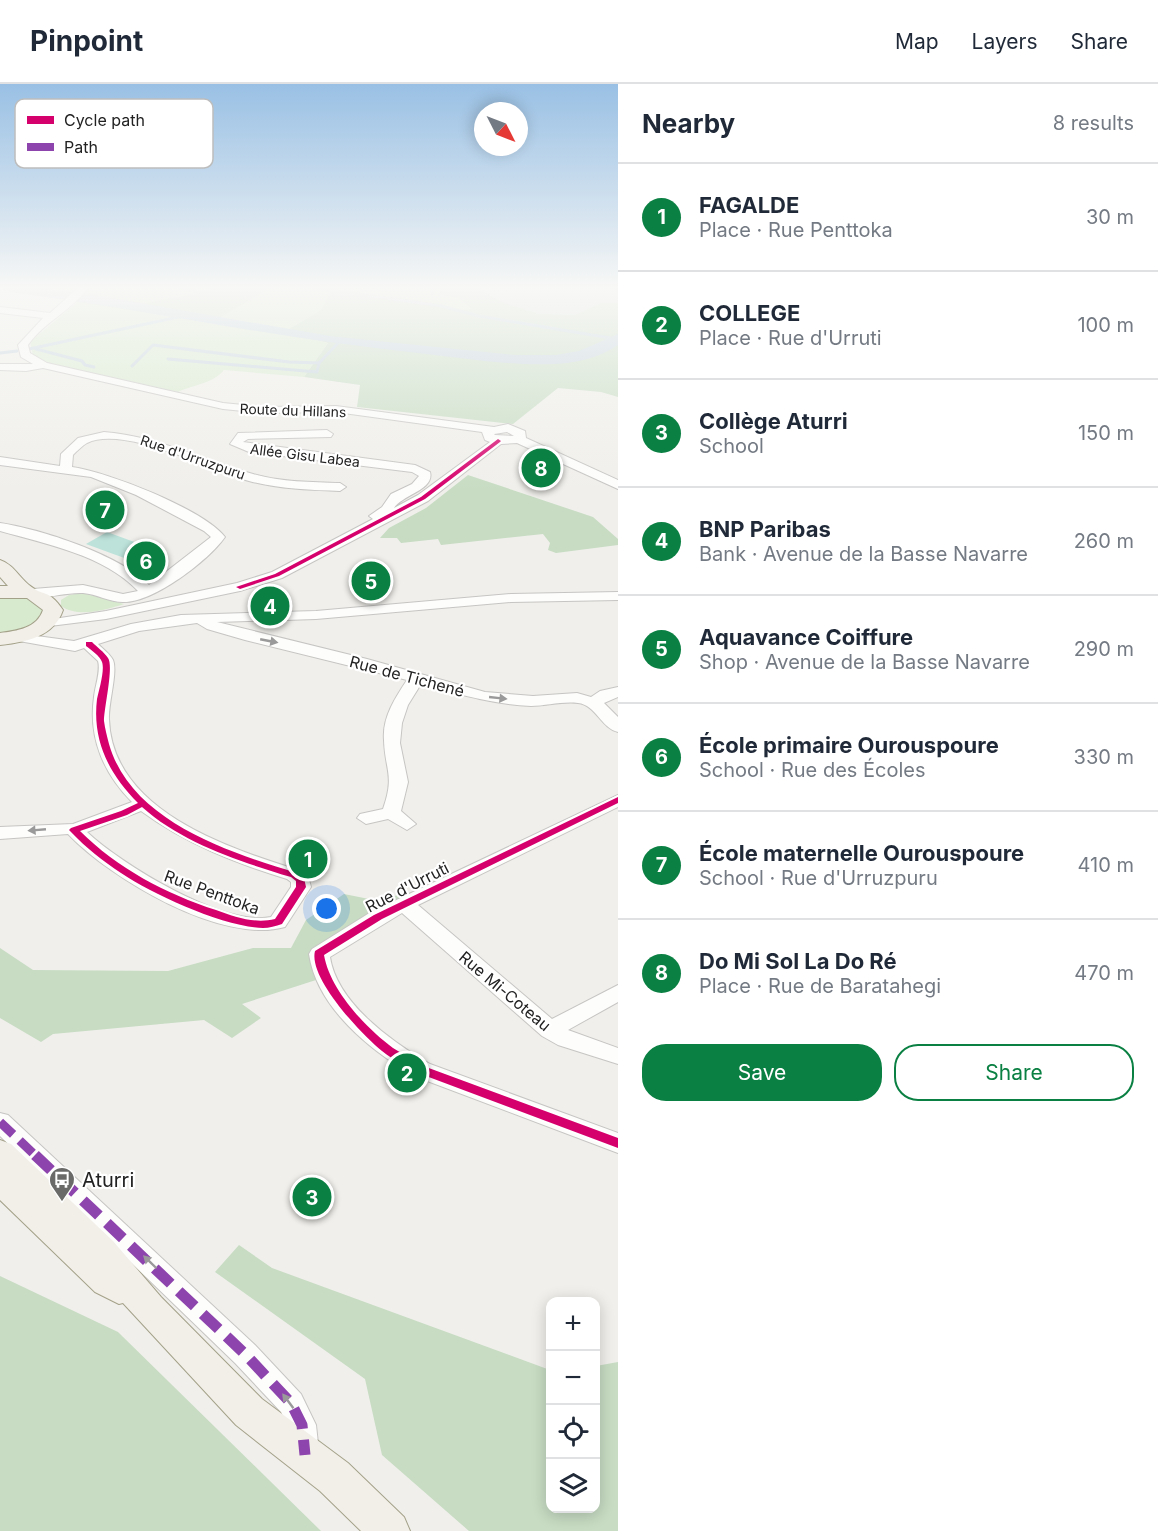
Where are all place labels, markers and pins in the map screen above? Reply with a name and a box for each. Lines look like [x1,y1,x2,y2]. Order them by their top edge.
pin: 8 [522,446,560,490]
pin: 7 [86,488,124,532]
pin: 6 [126,538,166,584]
pin: 5 [352,558,391,604]
pin: 4 [250,584,290,628]
pin: 1 [288,836,328,882]
pin: 2 [388,1050,426,1096]
bus stop icon: Aturri [47,1165,77,1203]
place label: Aturri [82,1168,134,1192]
pin: 3 [292,1174,332,1220]

